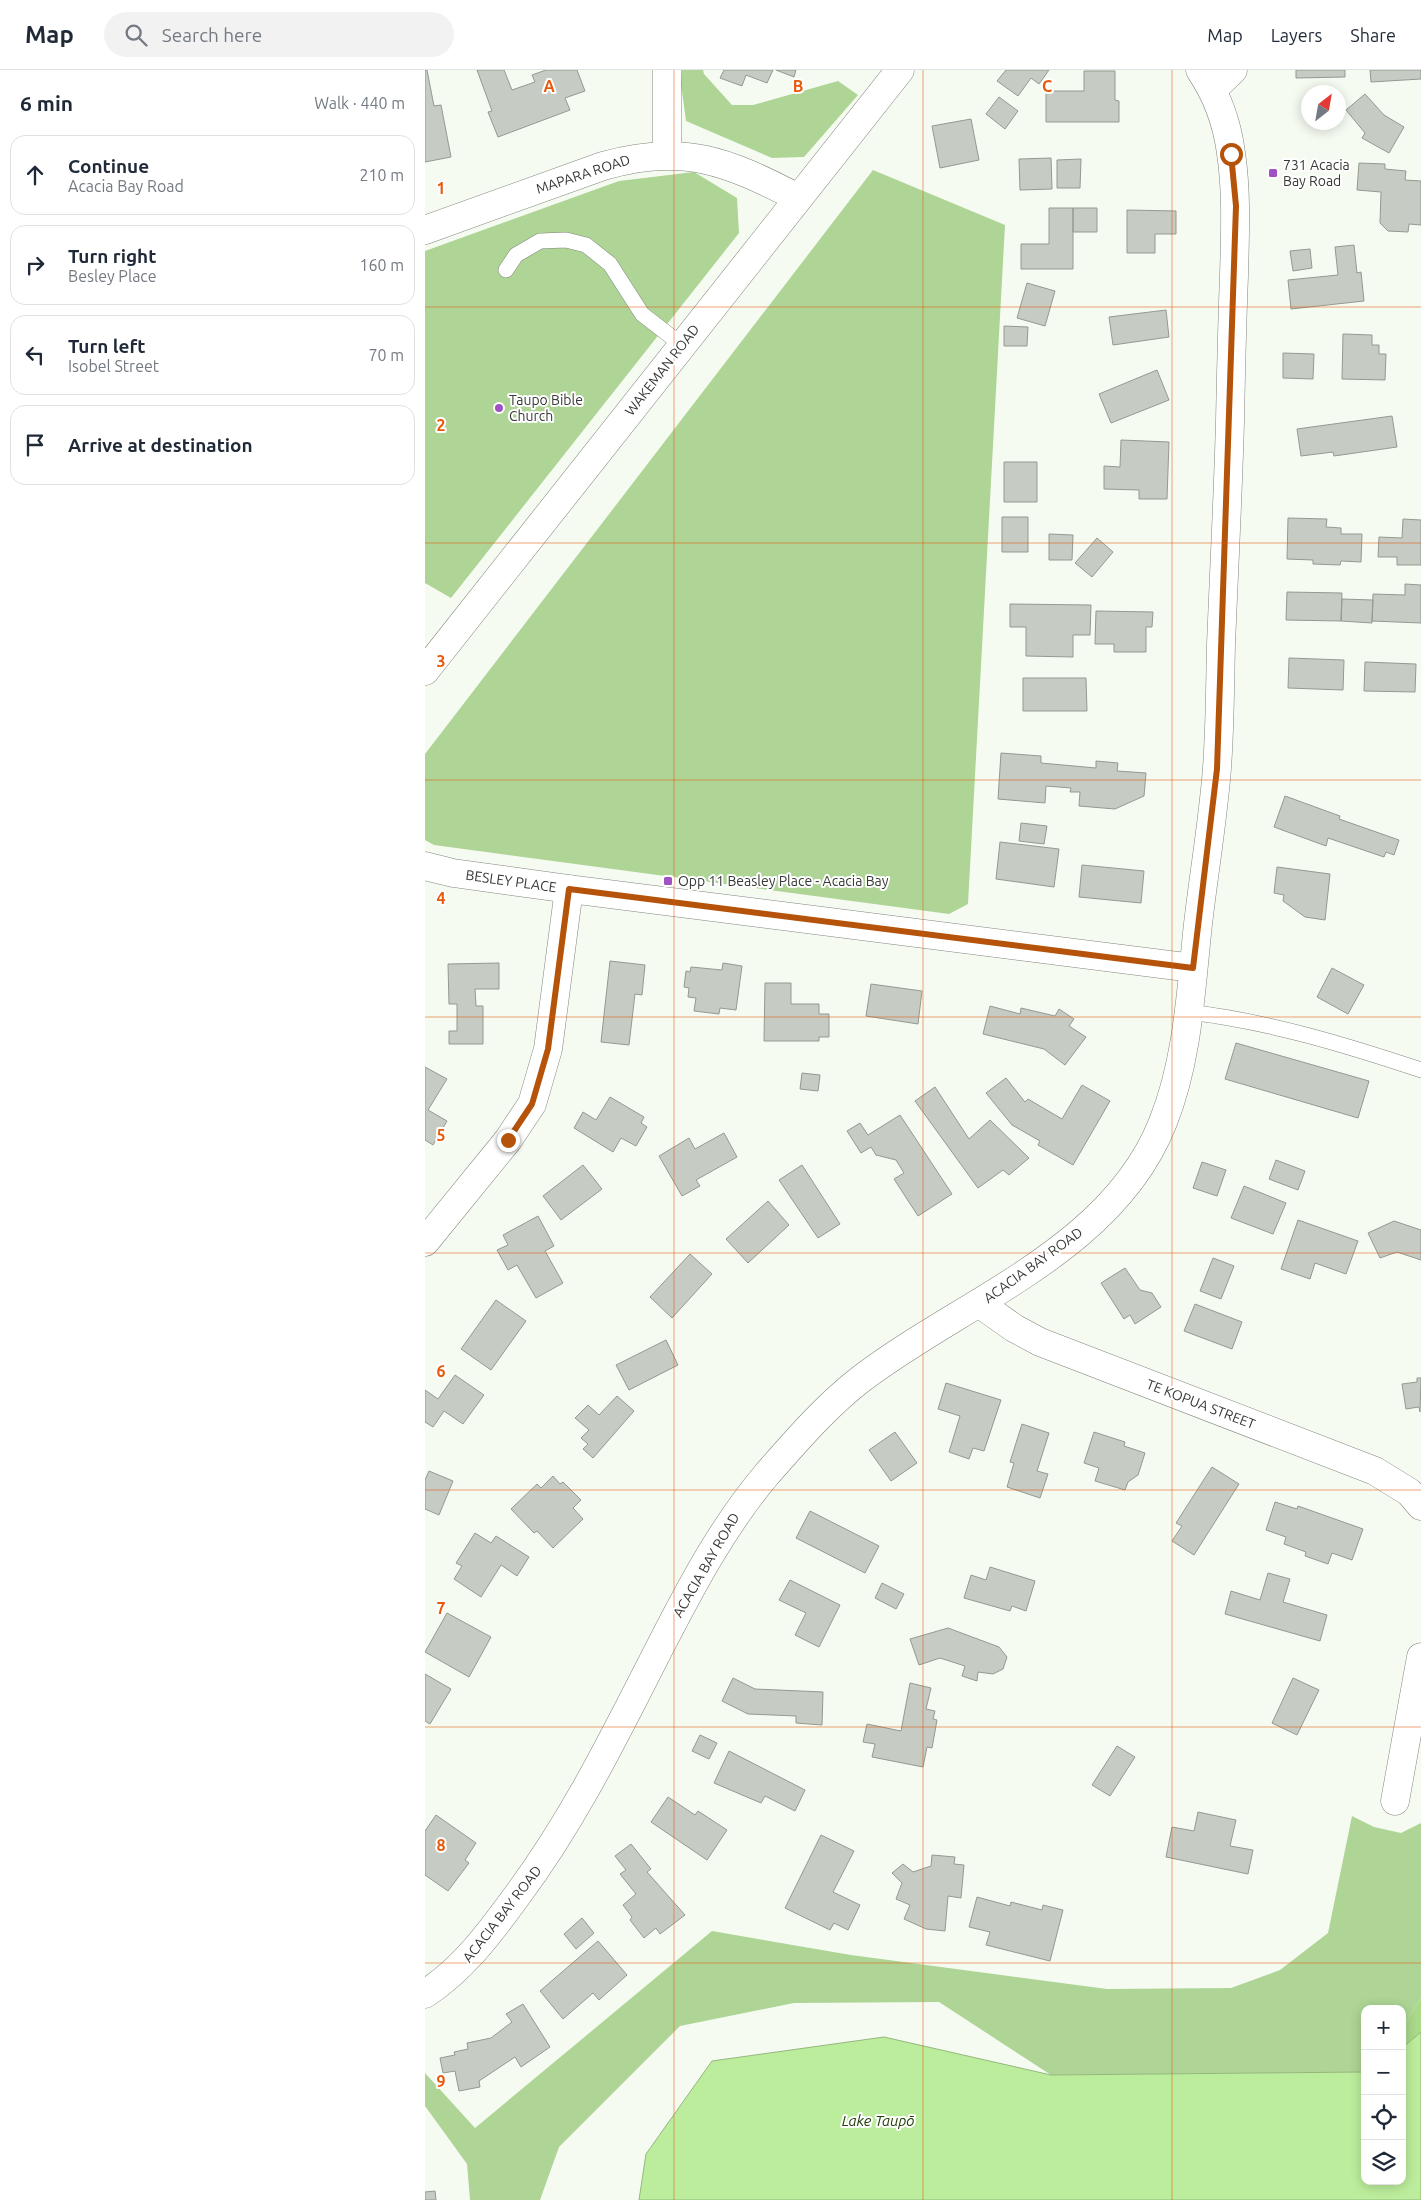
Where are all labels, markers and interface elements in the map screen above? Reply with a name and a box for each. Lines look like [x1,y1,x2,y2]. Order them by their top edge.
search box [104,12,454,57]
text: Map [25,21,74,48]
icon: search [122,21,150,49]
text: Search here [162,24,262,46]
text: Map [1207,25,1243,45]
text: Layers [1271,25,1322,45]
text: Share [1350,25,1396,45]
text: A [543,77,555,95]
text: B [793,77,803,95]
text: C [1042,77,1052,95]
north arrow [1301,85,1346,130]
text: 6 min [20,91,73,115]
text: Walk · 440 m [314,94,405,112]
route start [1220,143,1243,166]
street label: MAPARA ROAD [534,151,632,197]
text: Continue [68,155,149,177]
place label: 731 Acacia Bay Road [1283,157,1350,189]
icon: ahead [21,161,49,189]
text: 210 m [359,166,404,184]
marker: 731 Acacia Bay Road [1267,167,1279,179]
text: Acacia Bay Road [68,177,184,195]
text: 1 [436,179,446,197]
text: Turn right [68,245,156,267]
icon: right [21,251,49,279]
text: 160 m [359,256,404,274]
text: Besley Place [68,267,157,285]
street label: WAKEMAN ROAD [621,321,703,419]
text: Turn left [68,335,146,357]
icon: left [21,341,49,369]
text: 70 m [368,346,404,364]
text: Isobel Street [68,357,159,375]
place label: Taupo Bible Church [509,392,583,424]
marker: Taupo Bible Church [493,402,505,414]
text: 2 [436,416,446,434]
icon: arrive [21,431,49,459]
text: Arrive at destination [68,434,253,456]
text: 3 [436,652,446,670]
street label: BESLEY PLACE [464,867,558,895]
place label: Opp 11 Beasley Place - Acacia Bay [678,873,889,889]
marker: Opp 11 Beasley Place - Acacia Bay [662,875,674,887]
text: 4 [436,889,446,907]
text: 5 [436,1126,446,1144]
route end [497,1129,520,1152]
street label: ACACIA BAY ROAD [981,1224,1086,1306]
text: 6 [436,1362,446,1380]
street label: TE KOPUA STREET [1144,1376,1258,1432]
street label: ACACIA BAY ROAD [670,1510,742,1620]
text: 7 [436,1599,446,1617]
text: 8 [436,1836,446,1854]
street label: ACACIA BAY ROAD [459,1862,545,1965]
map controls [1361,2005,1406,2185]
button: + [1361,2005,1406,2050]
button: − [1361,2050,1406,2095]
text: 9 [436,2072,446,2090]
button: locate [1361,2095,1406,2140]
water label: Lake Taupō [842,2112,914,2129]
button: layers [1361,2140,1406,2185]

